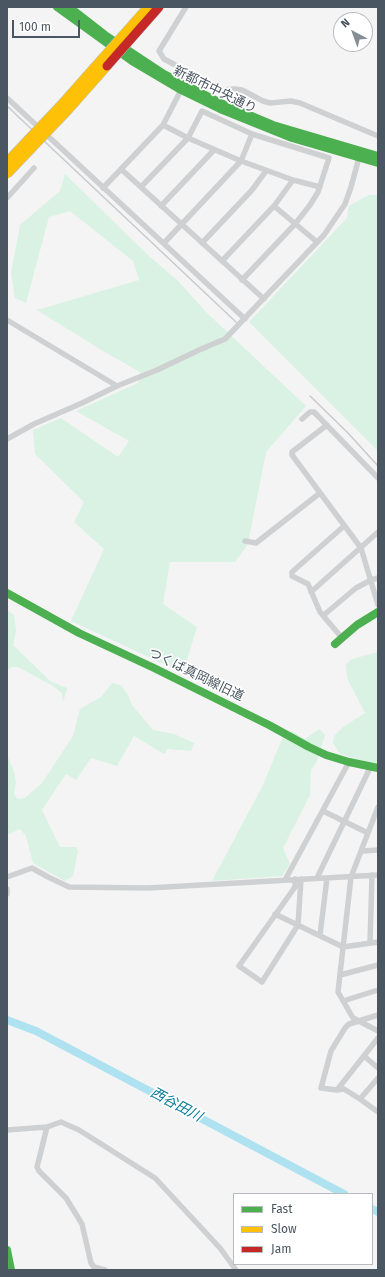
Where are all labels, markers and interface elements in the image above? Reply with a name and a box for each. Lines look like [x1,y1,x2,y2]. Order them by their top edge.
scale bar [14,12,82,38]
north arrow [333,12,373,52]
text: N [338,16,352,31]
text: 100 m [19,20,51,34]
street label: 新都市中央通り [171,63,259,117]
street label: つくば真岡線旧道 [146,645,246,705]
water label: 西谷田川 [147,1084,205,1126]
legend [233,1193,373,1265]
text: Fast [271,1202,293,1216]
text: Slow [271,1222,297,1236]
text: Jam [271,1242,291,1256]

